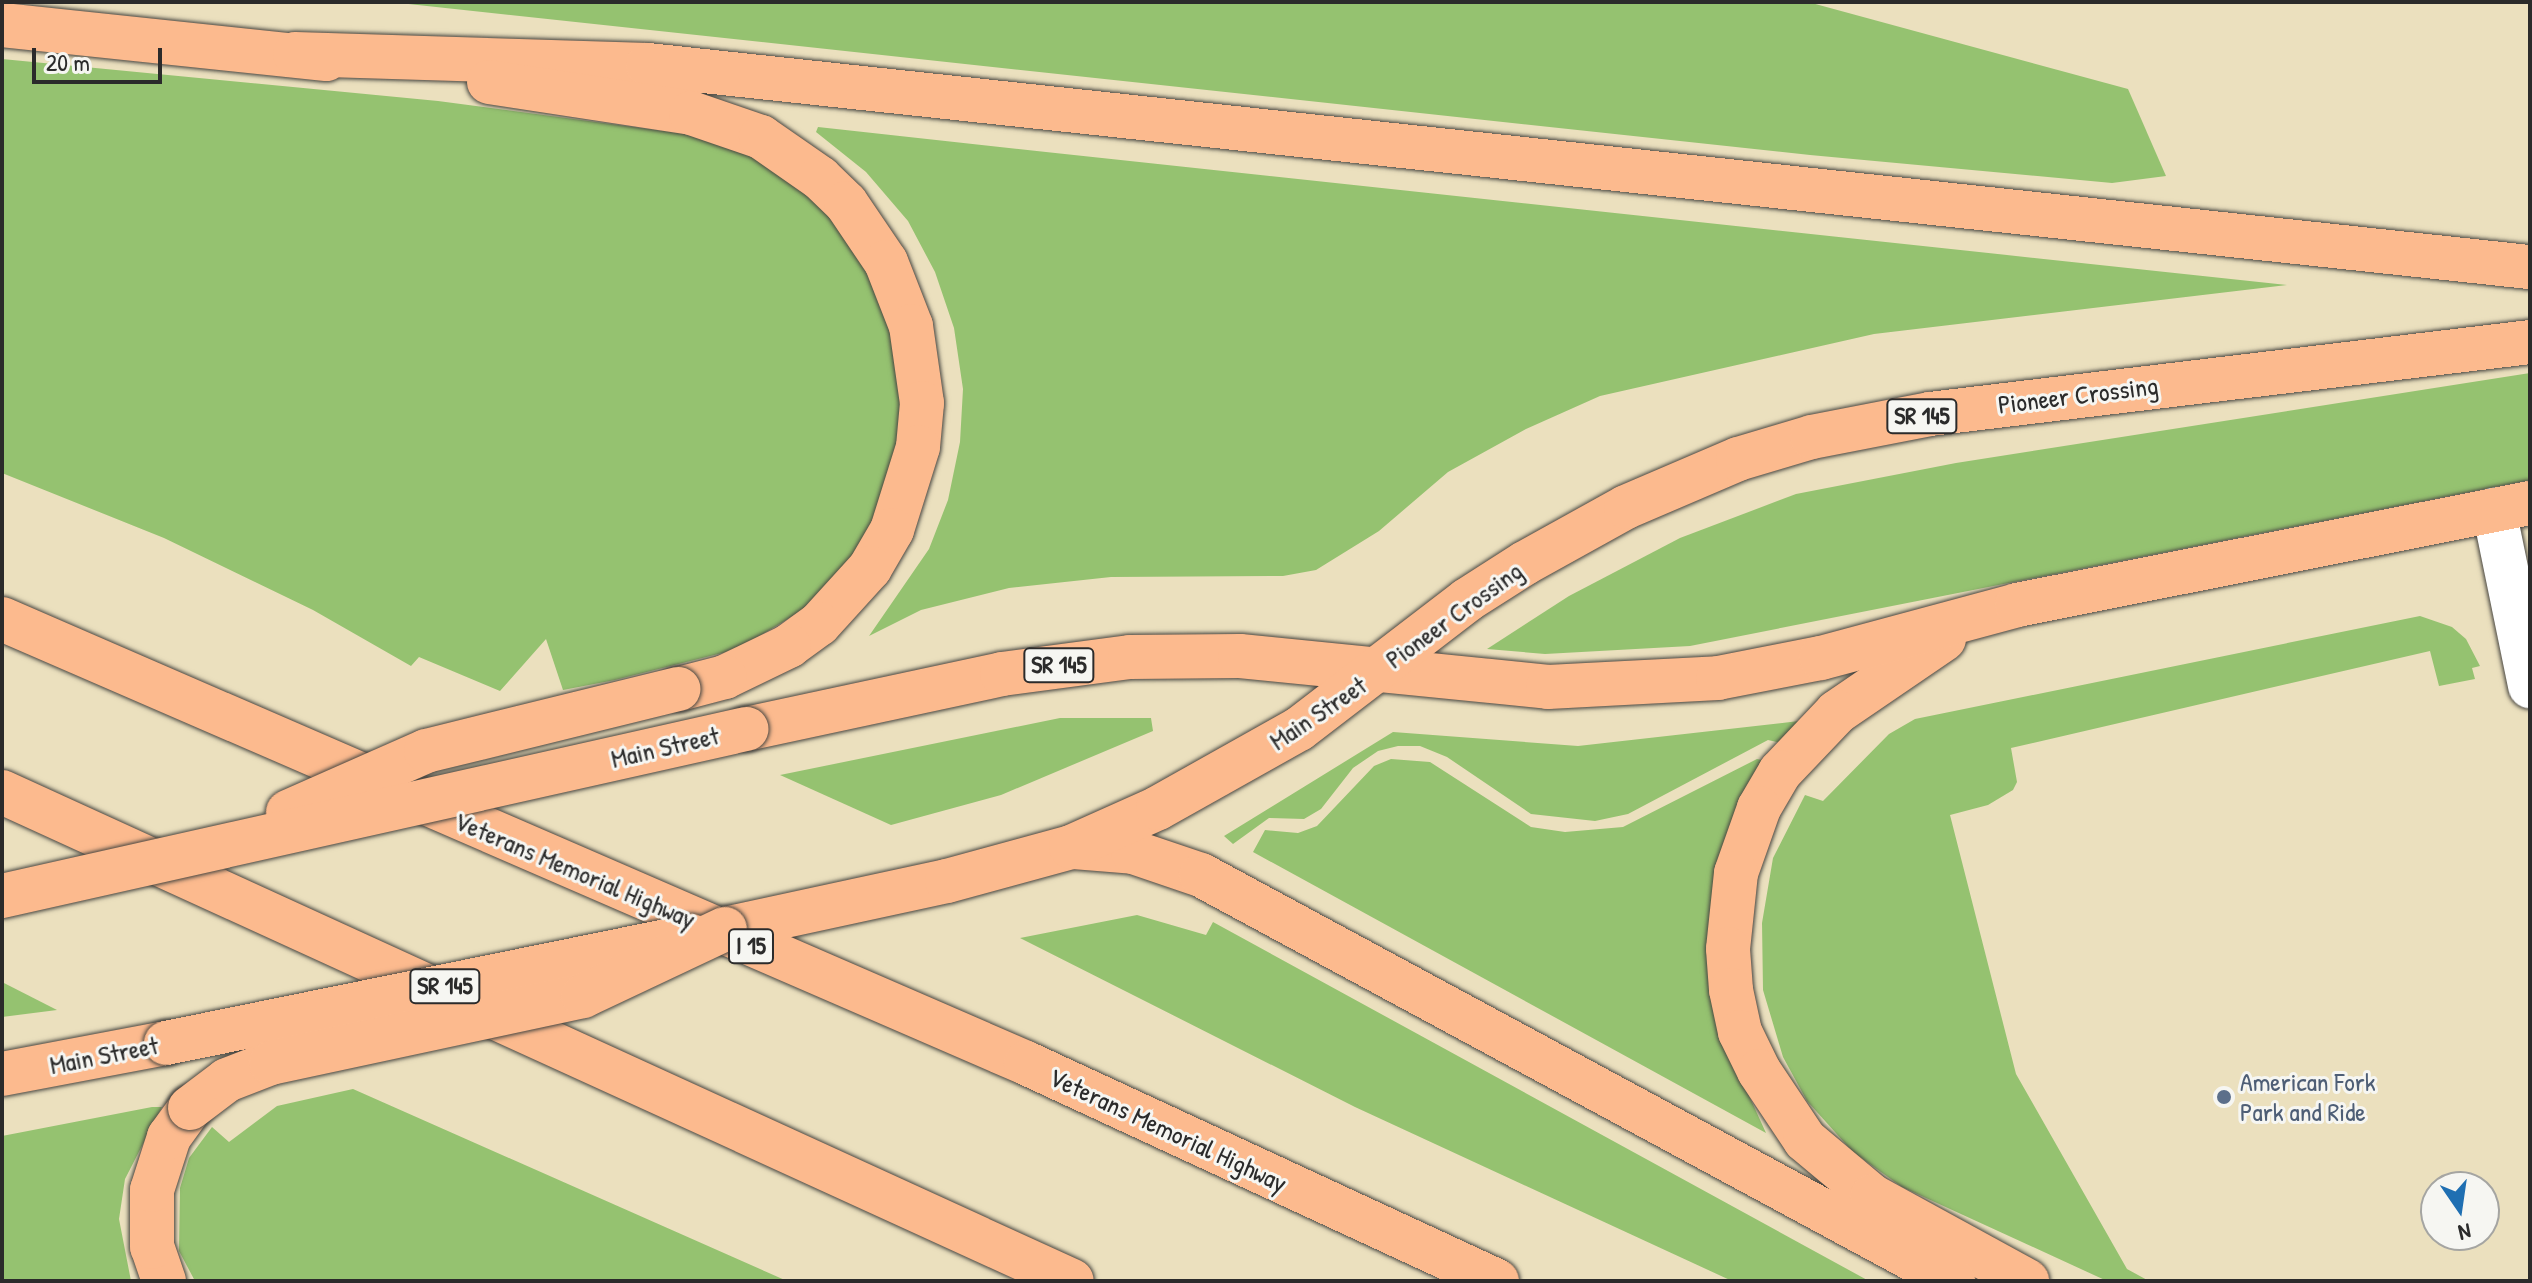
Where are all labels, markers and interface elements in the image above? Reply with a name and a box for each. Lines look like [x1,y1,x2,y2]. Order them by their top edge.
scale bar [36,32,166,82]
text: 20 m [46,46,90,78]
street label: Pioneer Crossing [1996,370,2160,420]
road number: SR 145 [1886,396,1958,436]
street label: Pioneer Crossing [1380,555,1528,675]
road number: SR 145 [1023,645,1095,685]
street label: Main Street [1264,669,1372,757]
street label: Main Street [608,719,722,775]
street label: Veterans Memorial Highway [450,805,700,935]
road number: I 15 [727,926,775,966]
road number: SR 145 [409,966,481,1006]
street label: Main Street [47,1029,161,1081]
street label: Veterans Memorial Highway [1044,1061,1292,1199]
place label: American Fork Park and Ride [2240,1066,2376,1128]
marker: American Fork Park and Ride [2215,1088,2233,1106]
north arrow [2420,1171,2500,1251]
text: N [2456,1217,2474,1248]

